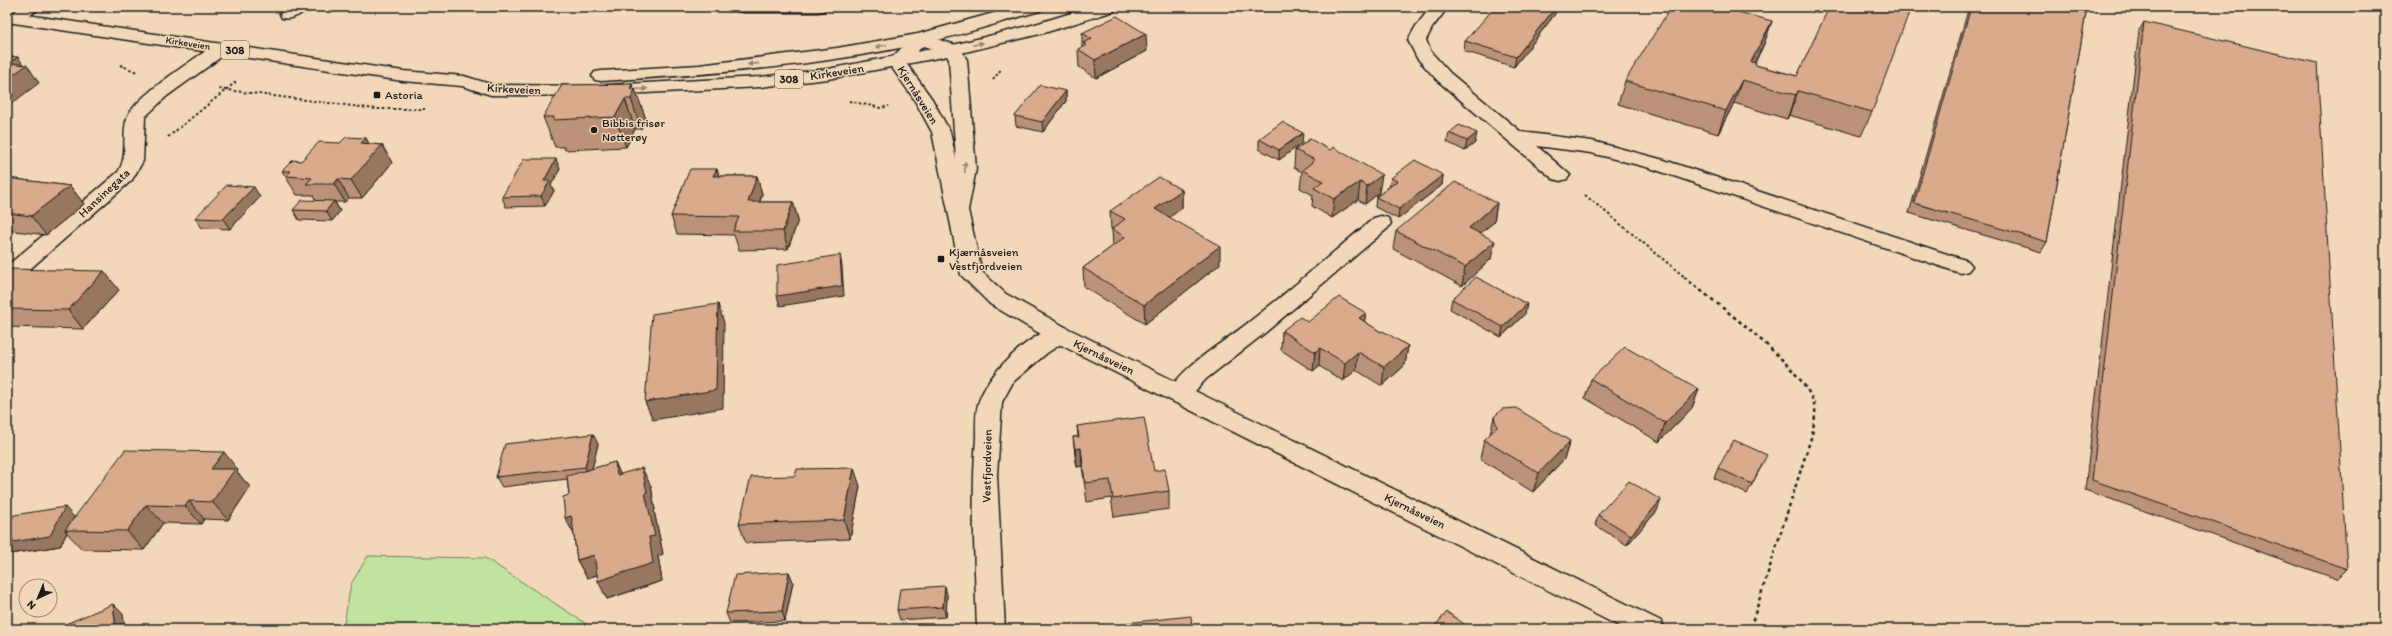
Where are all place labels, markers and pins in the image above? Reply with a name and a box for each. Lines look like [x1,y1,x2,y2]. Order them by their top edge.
place label: Astoria [385,88,423,102]
marker: Astoria [372,90,382,100]
place label: Bibbis frisør Nøtterøy [602,116,665,144]
marker: Bibbis frisør Nøtterøy [589,125,599,135]
place label: Kjærnåsveien Vestfjordveien [949,245,1023,273]
marker: Kjærnåsveien Vestfjordveien [936,254,946,264]

